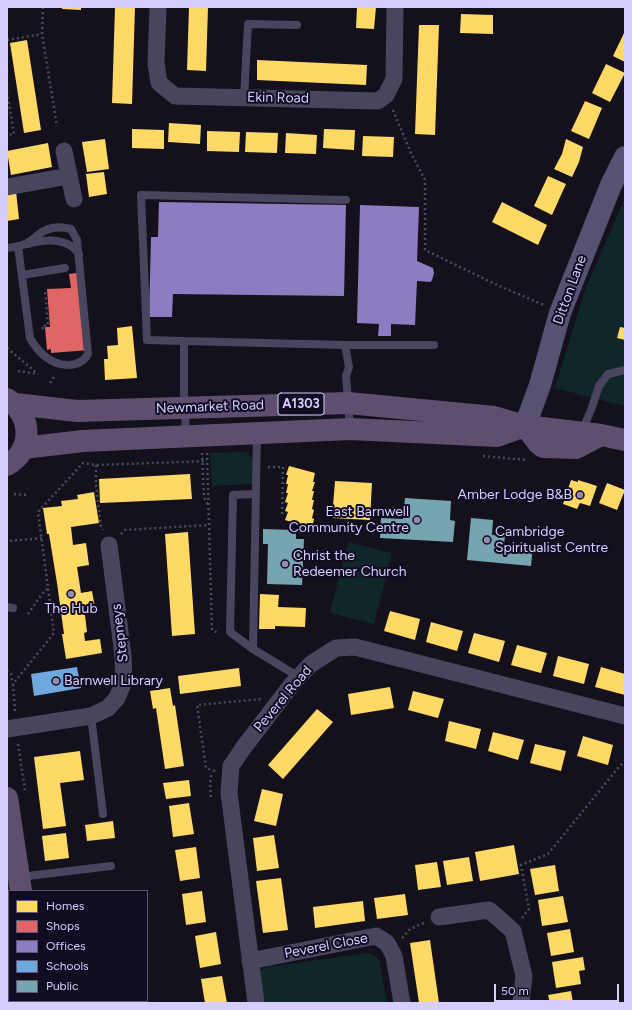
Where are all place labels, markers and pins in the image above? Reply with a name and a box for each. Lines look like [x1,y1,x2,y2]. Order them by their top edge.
place label: Amber Lodge B&B [458,487,572,503]
marker: Amber Lodge B&B [575,490,585,500]
place label: East Barnwell Community Centre [289,504,409,536]
marker: East Barnwell Community Centre [412,515,422,525]
place label: Cambridge Spiritualist Centre [495,524,608,556]
marker: Cambridge Spiritualist Centre [482,535,492,545]
place label: Christ the Redeemer Church [293,548,406,580]
marker: Christ the Redeemer Church [280,559,290,569]
marker: The Hub [66,589,76,599]
place label: The Hub [44,601,98,617]
place label: Barnwell Library [64,673,163,689]
marker: Barnwell Library [51,676,61,686]

